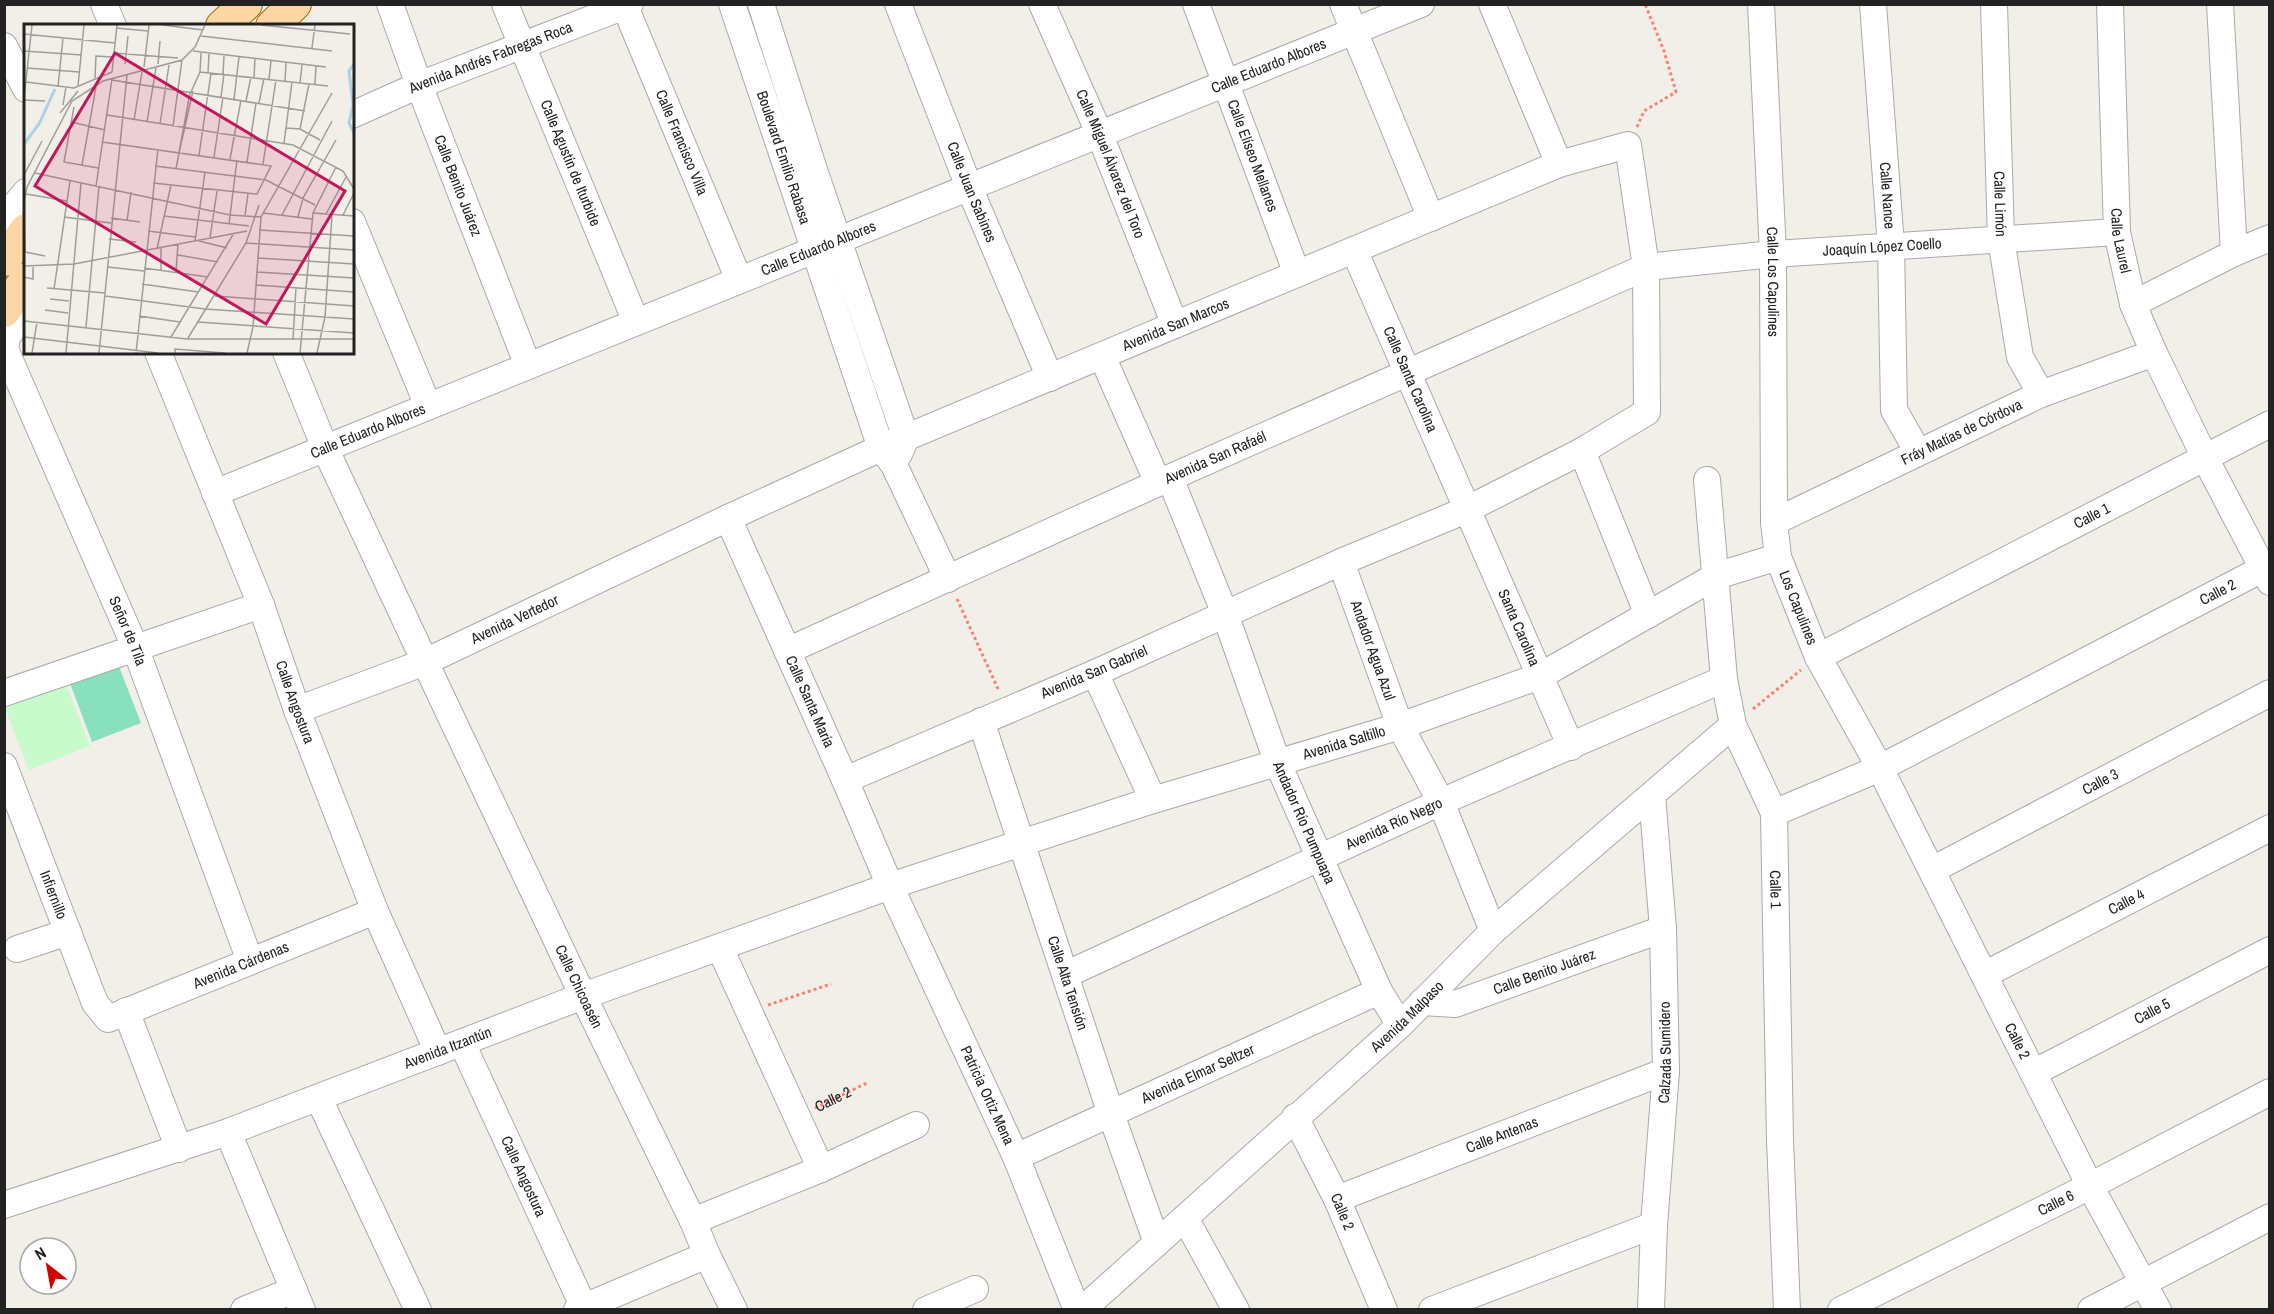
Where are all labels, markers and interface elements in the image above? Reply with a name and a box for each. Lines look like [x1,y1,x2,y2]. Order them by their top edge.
street label: Avenida Andrés Fabregas Roca [404,16,575,99]
inset map [24,24,354,354]
street label: Calle Eduardo Albores [1208,33,1329,98]
street label: Calle Francisco Villa [651,86,714,198]
street label: Calle Miguel Álvarez del Toro [1071,86,1151,241]
street label: Boulevard Emilio Rabasa [752,88,816,227]
street label: Calle Elíseo Mellanes [1223,96,1284,215]
street label: Calle Agustín de Iturbide [536,97,606,229]
street label: Calle Benito Juárez [429,132,488,239]
street label: Calle Juan Sabines [942,139,1002,245]
street label: Calle Nance [1875,161,1901,230]
street label: Calle Limón [1989,171,2012,237]
street label: Calle Laurel [2106,208,2137,275]
street label: Calle Eduardo Albores [757,215,879,281]
street label: Calle Los Capulines [1762,226,1784,337]
street label: Joaquín López Coello [1822,232,1942,261]
street label: Avenida San Marcos [1118,292,1232,356]
street label: Calle Santa Carolina [1379,323,1443,435]
street label: Fráy Matías de Córdova [1897,394,2026,470]
street label: Calle Eduardo Albores [307,398,428,463]
street label: Avenida San Rafaél [1160,425,1269,489]
street label: Calle 1 [2070,497,2114,534]
street label: Los Capulines [1774,567,1823,648]
street label: Calle 2 [2196,573,2240,610]
street label: Santa Carolina [1493,586,1545,669]
street label: Avenida Vertedor [466,589,562,649]
street label: Señor de Tila [104,593,152,668]
street label: Andador Agua Azul [1345,597,1401,703]
street label: Avenida San Gabriel [1036,640,1150,704]
street label: Calle Santa María [781,652,840,751]
street label: Calle Angostura [271,658,320,747]
street label: Avenida Saltillo [1299,720,1388,765]
street label: Andador Río Pumpuapa [1268,757,1341,887]
street label: Calle 3 [2078,763,2122,800]
street label: Avenida Río Negro [1341,792,1446,855]
street label: Infiernillo [35,867,73,922]
street label: Calle 1 [1765,870,1787,909]
street label: Calle 4 [2104,883,2148,920]
street label: Calle Alta Tensión [1043,933,1094,1033]
street label: Avenida Cárdenas [189,936,292,994]
street label: Calle Chicoasén [550,941,608,1032]
street label: Calle Benito Juárez [1490,943,1598,999]
street label: Avenida Malpaso [1365,976,1448,1057]
street label: Calle 5 [2130,993,2174,1029]
street label: Calzada Sumidero [1653,1001,1676,1104]
street label: Calle 2 [2000,1019,2036,1063]
street label: Avenida Itzantún [400,1021,494,1074]
street label: Avenida Elmar Seltzer [1137,1038,1258,1109]
street label: Patricia Ortiz Mena [956,1042,1020,1148]
street label: Calle 2 [811,1081,855,1117]
street label: Calle Antenas [1463,1111,1541,1158]
street label: Calle Angostura [496,1132,552,1220]
street label: Calle 6 [2034,1185,2078,1221]
street label: Calle 2 [1326,1189,1360,1233]
north arrow [18,1236,78,1296]
text: N [31,1241,50,1265]

